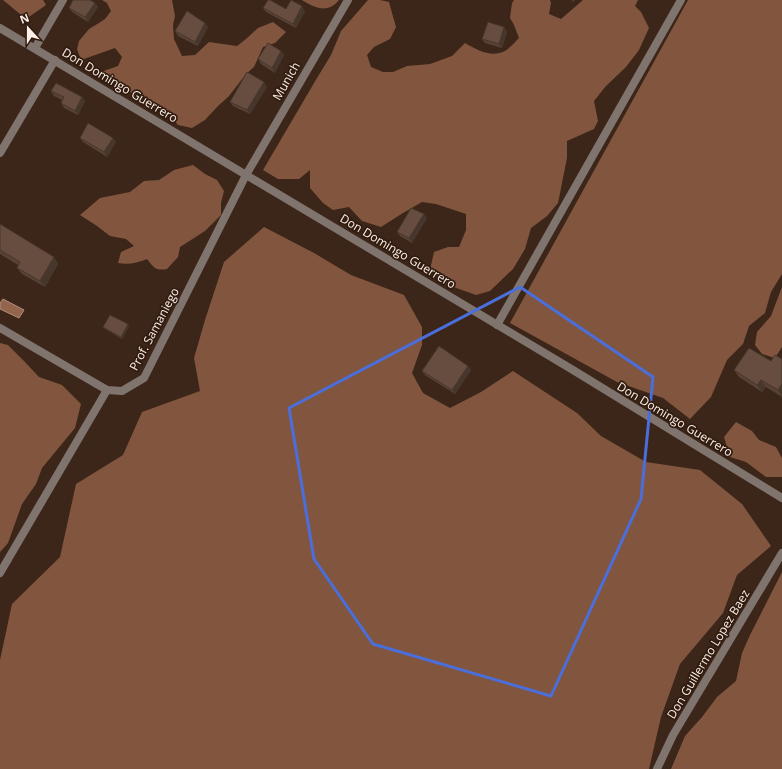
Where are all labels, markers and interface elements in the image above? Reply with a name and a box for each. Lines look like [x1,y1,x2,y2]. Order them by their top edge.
north arrow [8,8,48,48]
text: N [17,10,31,27]
street label: Don Domingo Guerrero [59,44,181,126]
street label: Munich [268,59,304,103]
street label: Don Domingo Guerrero [337,210,459,292]
street label: Prof. Samaniego [125,285,183,373]
street label: Don Domingo Guerrero [614,378,736,460]
street label: Don Guillermo Lopez Baez [663,586,754,722]

